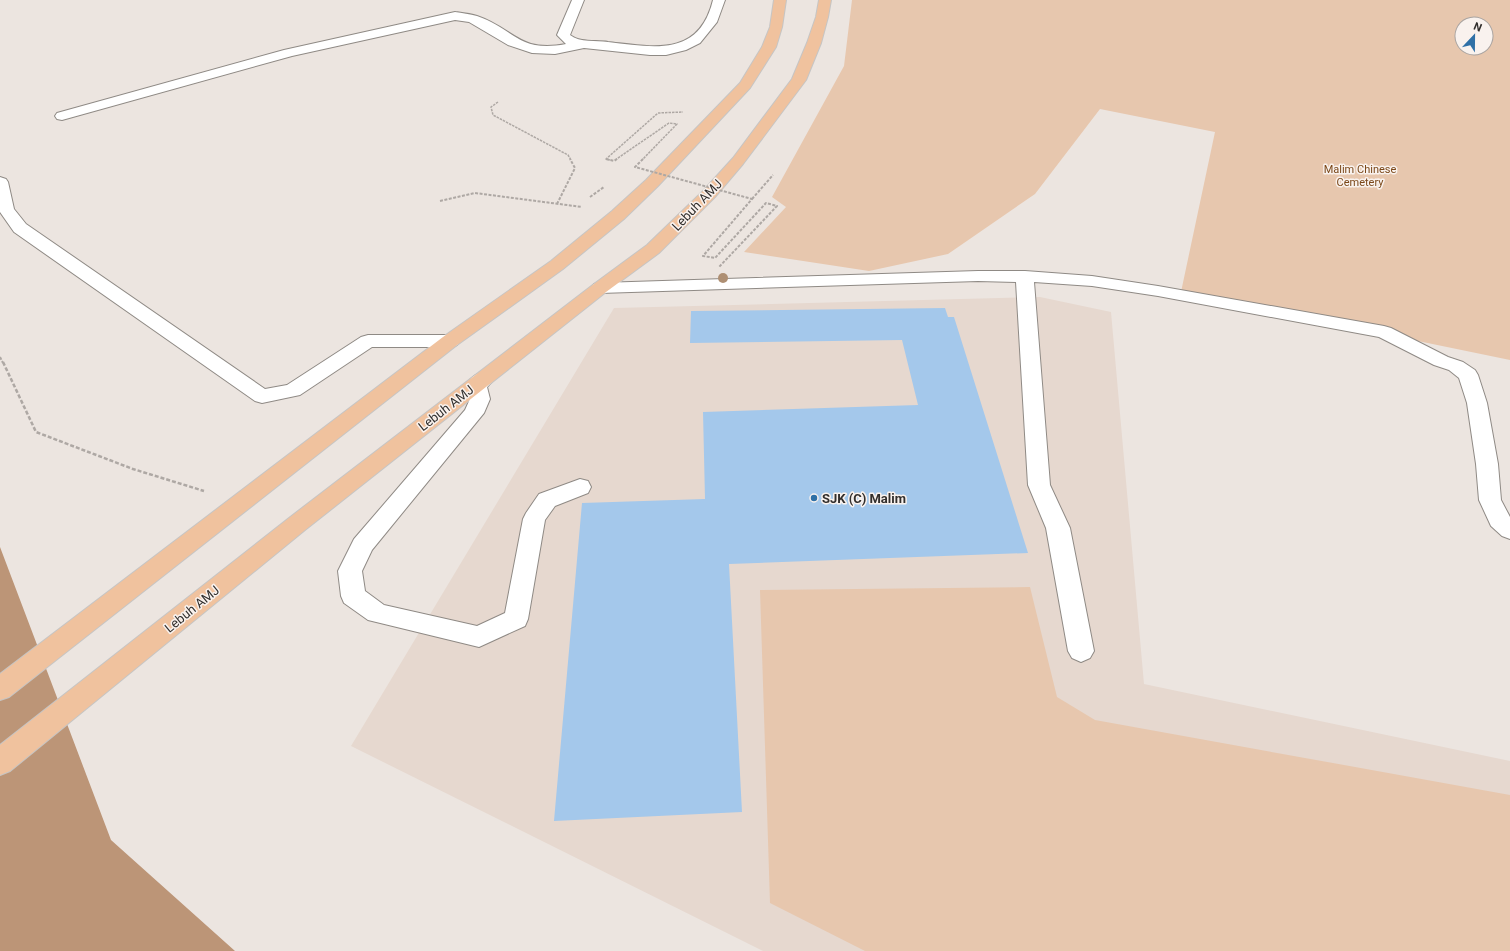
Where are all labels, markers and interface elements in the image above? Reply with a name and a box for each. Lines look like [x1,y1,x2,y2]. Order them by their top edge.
north arrow [1454,16,1494,56]
text: N [1472,20,1484,35]
park label: Malim Chinese Cemetery [1324,163,1396,189]
street label: Lebuh AMJ [669,176,725,234]
street label: Lebuh AMJ [415,382,477,434]
place label: SJK (C) Malim [822,491,906,506]
marker: SJK (C) Malim [809,493,819,503]
street label: Lebuh AMJ [162,582,222,636]

